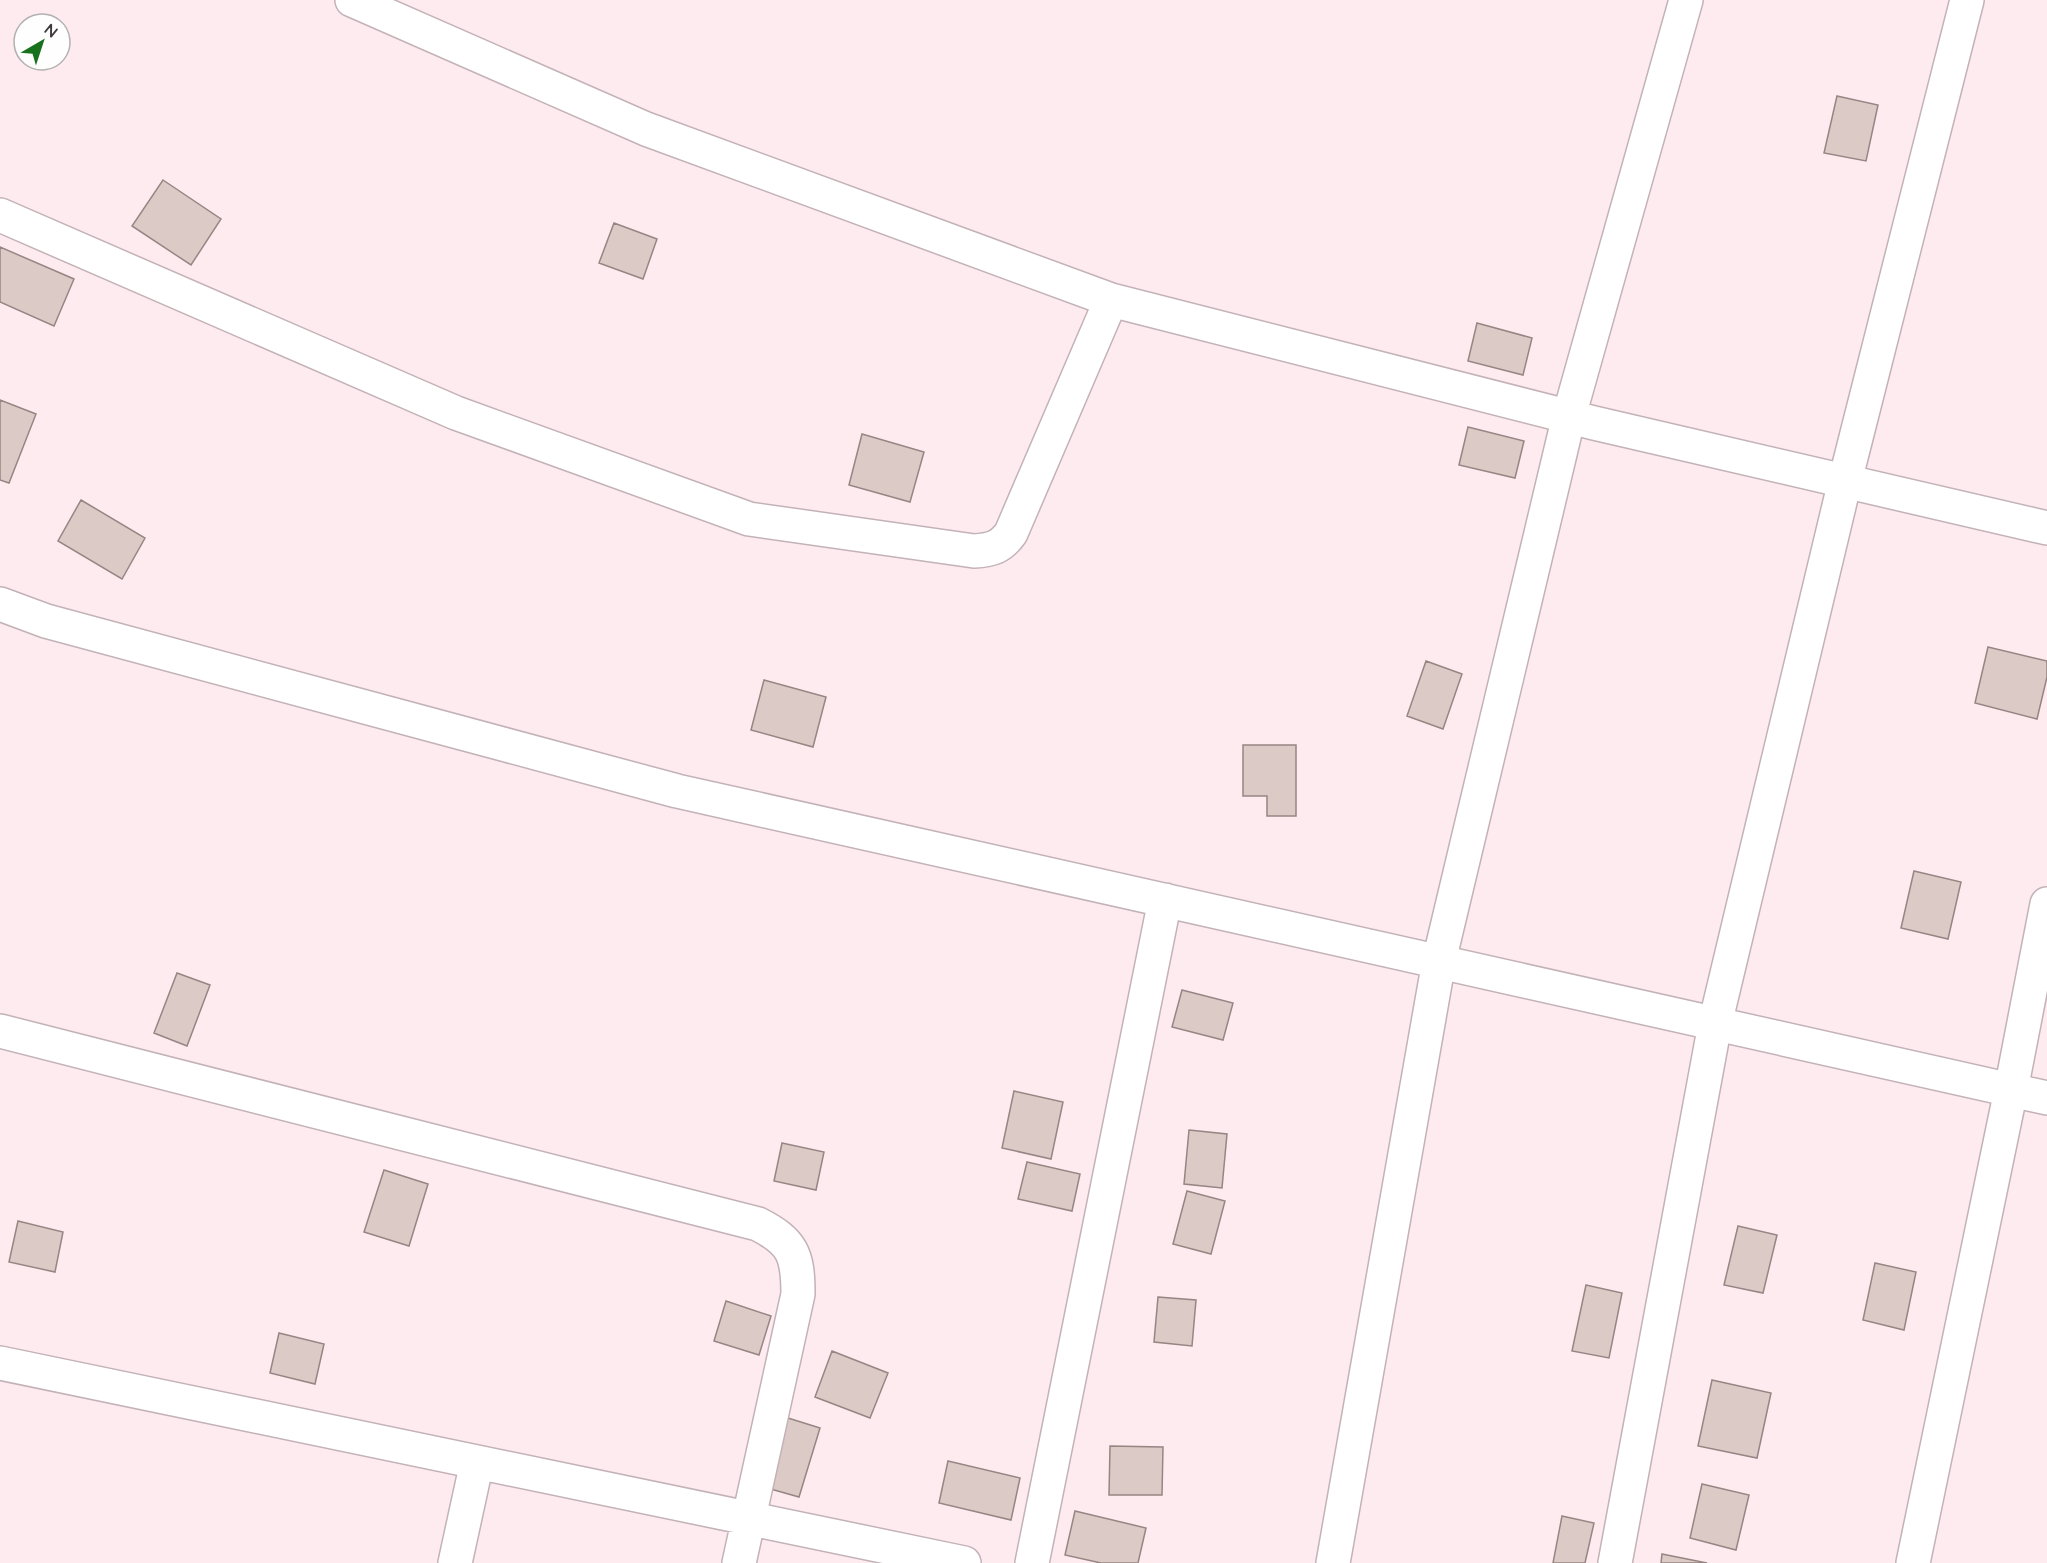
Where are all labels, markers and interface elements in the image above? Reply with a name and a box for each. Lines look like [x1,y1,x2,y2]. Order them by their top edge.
north arrow [12,12,72,72]
text: N [41,19,62,42]

